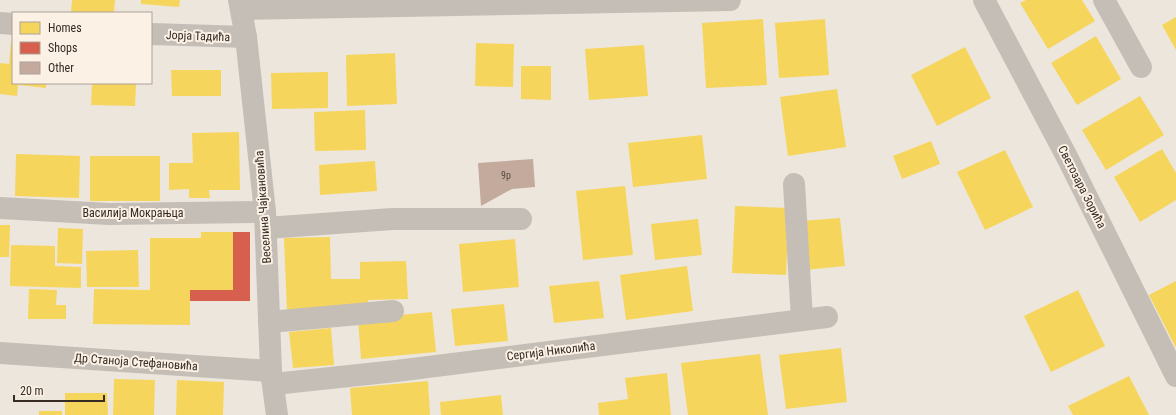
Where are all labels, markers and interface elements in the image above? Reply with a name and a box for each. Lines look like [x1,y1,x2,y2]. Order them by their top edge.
legend [12,12,152,84]
text: Homes [48,21,82,35]
street label: Јорја Тадића [166,28,231,44]
text: Shops [48,41,77,55]
text: Other [48,61,74,75]
street label: Светозара Зорића [1055,143,1109,231]
street label: Веселина Чајкановића [252,150,274,264]
house number: 9p [501,170,511,181]
street label: Василија Мокрањца [83,206,184,220]
street label: Сергија Николића [506,339,596,363]
street label: Др Станоја Стефановића [74,351,199,373]
scale bar [14,377,104,403]
text: 20 m [20,384,44,398]

